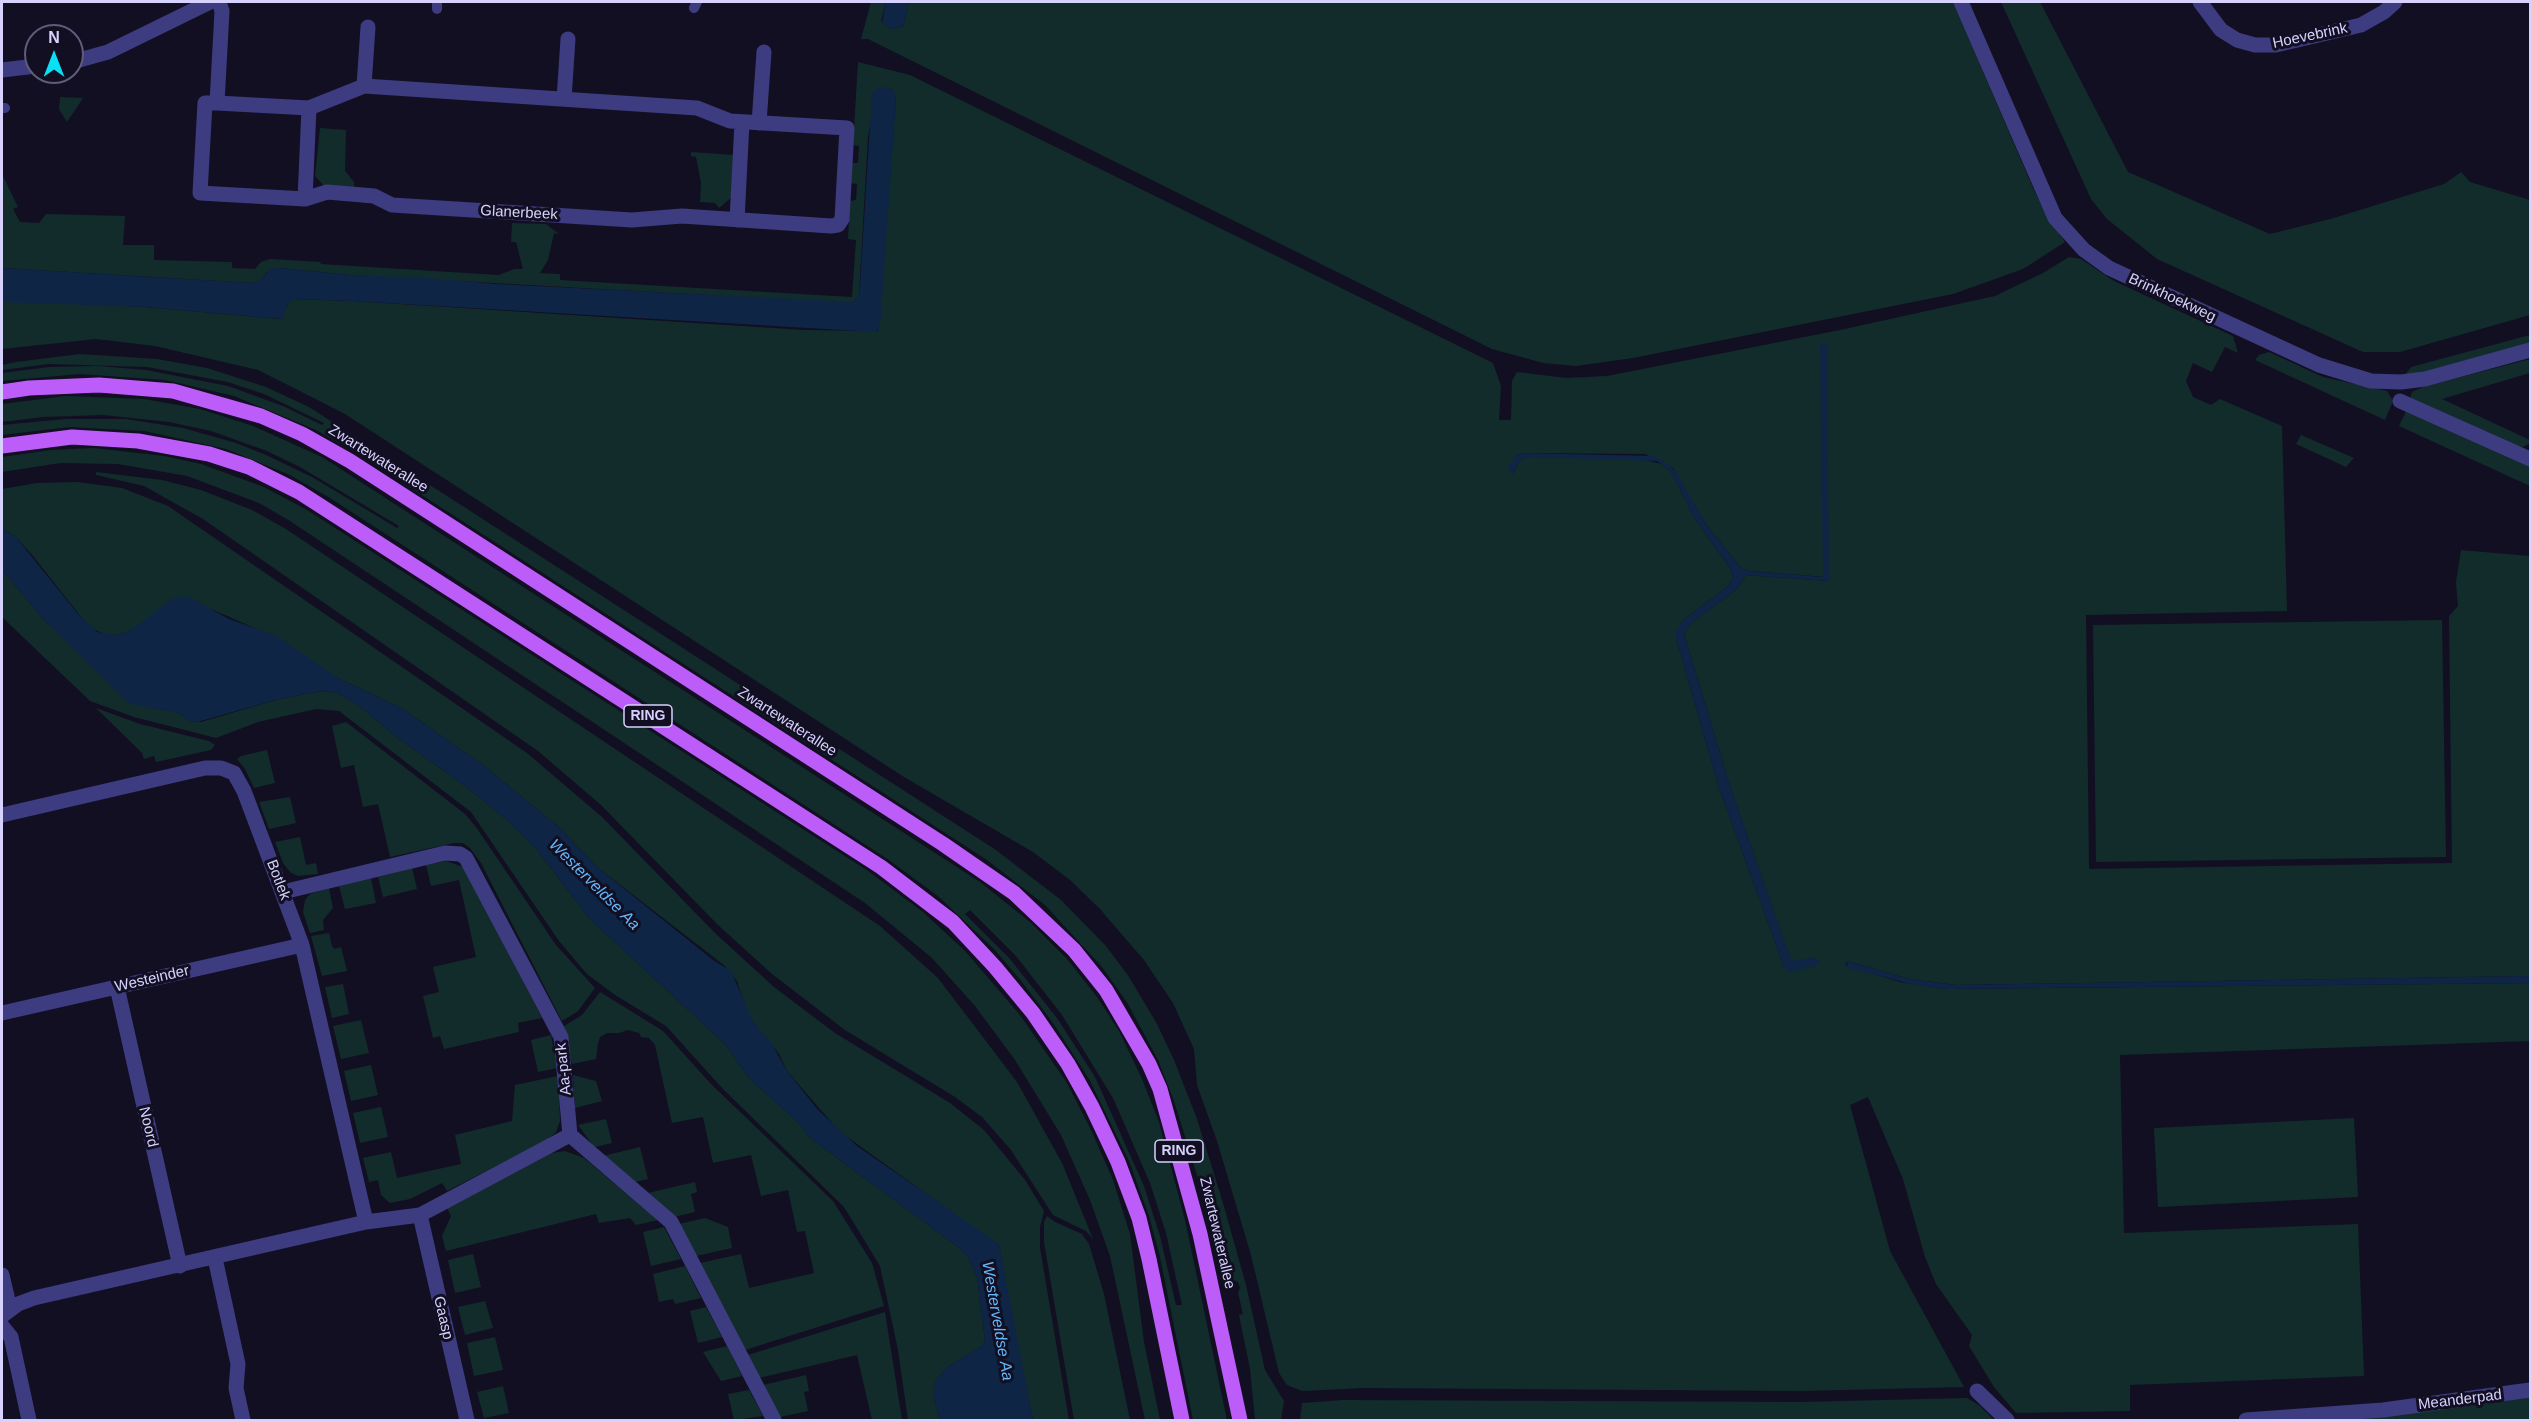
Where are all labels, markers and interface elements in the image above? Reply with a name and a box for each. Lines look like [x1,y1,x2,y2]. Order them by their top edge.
street label: Hoevebrink [2271,19,2349,53]
north arrow [24,24,84,84]
text: N [48,29,60,46]
street label: Glanerbeek [480,202,558,224]
street label: Brinkhoekweg [2126,270,2218,326]
street label: Zwartewaterallee [325,421,431,497]
street label: Zwartewaterallee [734,683,840,761]
road number: RING [624,705,672,727]
water label: Westerveldse Aa [545,836,643,934]
street label: Botlek [262,857,294,903]
street label: Westeinder [113,962,191,996]
street label: Aa-park [552,1042,576,1096]
street label: Noord [135,1105,161,1149]
road number: RING [1155,1140,1203,1162]
street label: Zwartewaterallee [1195,1175,1239,1291]
water label: Westerveldse Aa [977,1260,1017,1382]
street label: Gaasp [429,1294,457,1342]
street label: Meanderpad [2417,1386,2503,1414]

